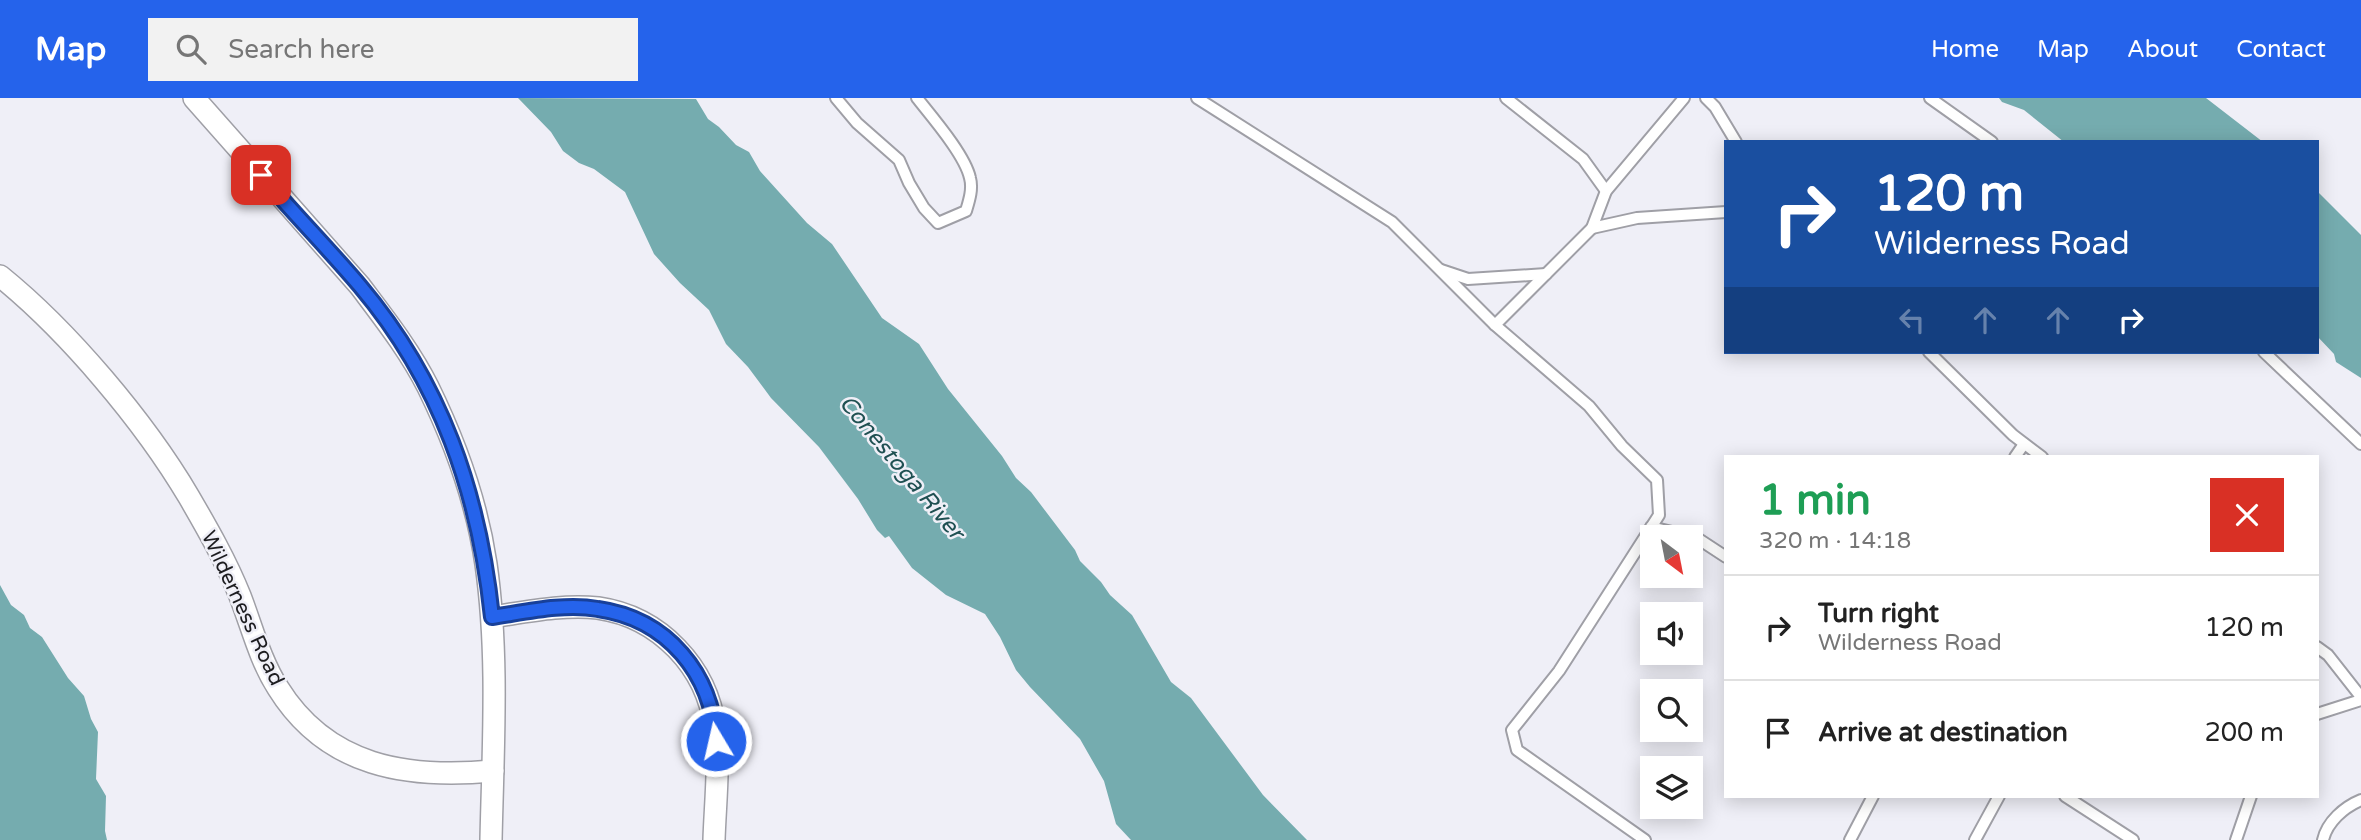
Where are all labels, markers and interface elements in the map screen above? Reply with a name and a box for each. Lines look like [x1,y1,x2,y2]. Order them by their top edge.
search box [148,18,638,81]
text: Map [35,30,106,69]
icon: search [172,30,210,68]
text: Search here [228,34,374,65]
text: Home [1931,35,1999,64]
text: Map [2037,35,2089,64]
text: About [2127,35,2198,64]
text: Contact [2236,35,2326,64]
pin [231,145,291,205]
icon: arrive [242,156,280,194]
text: 120 m [1874,165,2024,224]
icon: right [1759,168,1850,259]
text: Wilderness Road [1874,225,2130,263]
icon: left [1893,301,1931,339]
icon: ahead [1966,301,2004,339]
icon: ahead [2039,301,2077,339]
icon: right [2112,301,2150,339]
water label: Conestoga River [833,390,972,548]
text: 1 min [1759,475,1871,526]
button: close [2210,478,2284,552]
north arrow [1640,525,1703,588]
map controls [1640,525,1703,819]
street label: Wilderness Road [196,527,289,690]
text: 320 m · 14:18 [1759,527,1911,555]
text: Turn right [1818,598,1939,629]
button: sound [1640,602,1703,665]
icon: right [1759,609,1797,647]
text: 120 m [2204,612,2284,643]
text: Wilderness Road [1818,629,2002,657]
button: search [1640,679,1703,742]
position arrow [679,704,753,778]
icon: arrive [1759,714,1797,752]
text: Arrive at destination [1818,717,2068,748]
text: 200 m [2204,717,2284,748]
button: layers [1640,756,1703,819]

